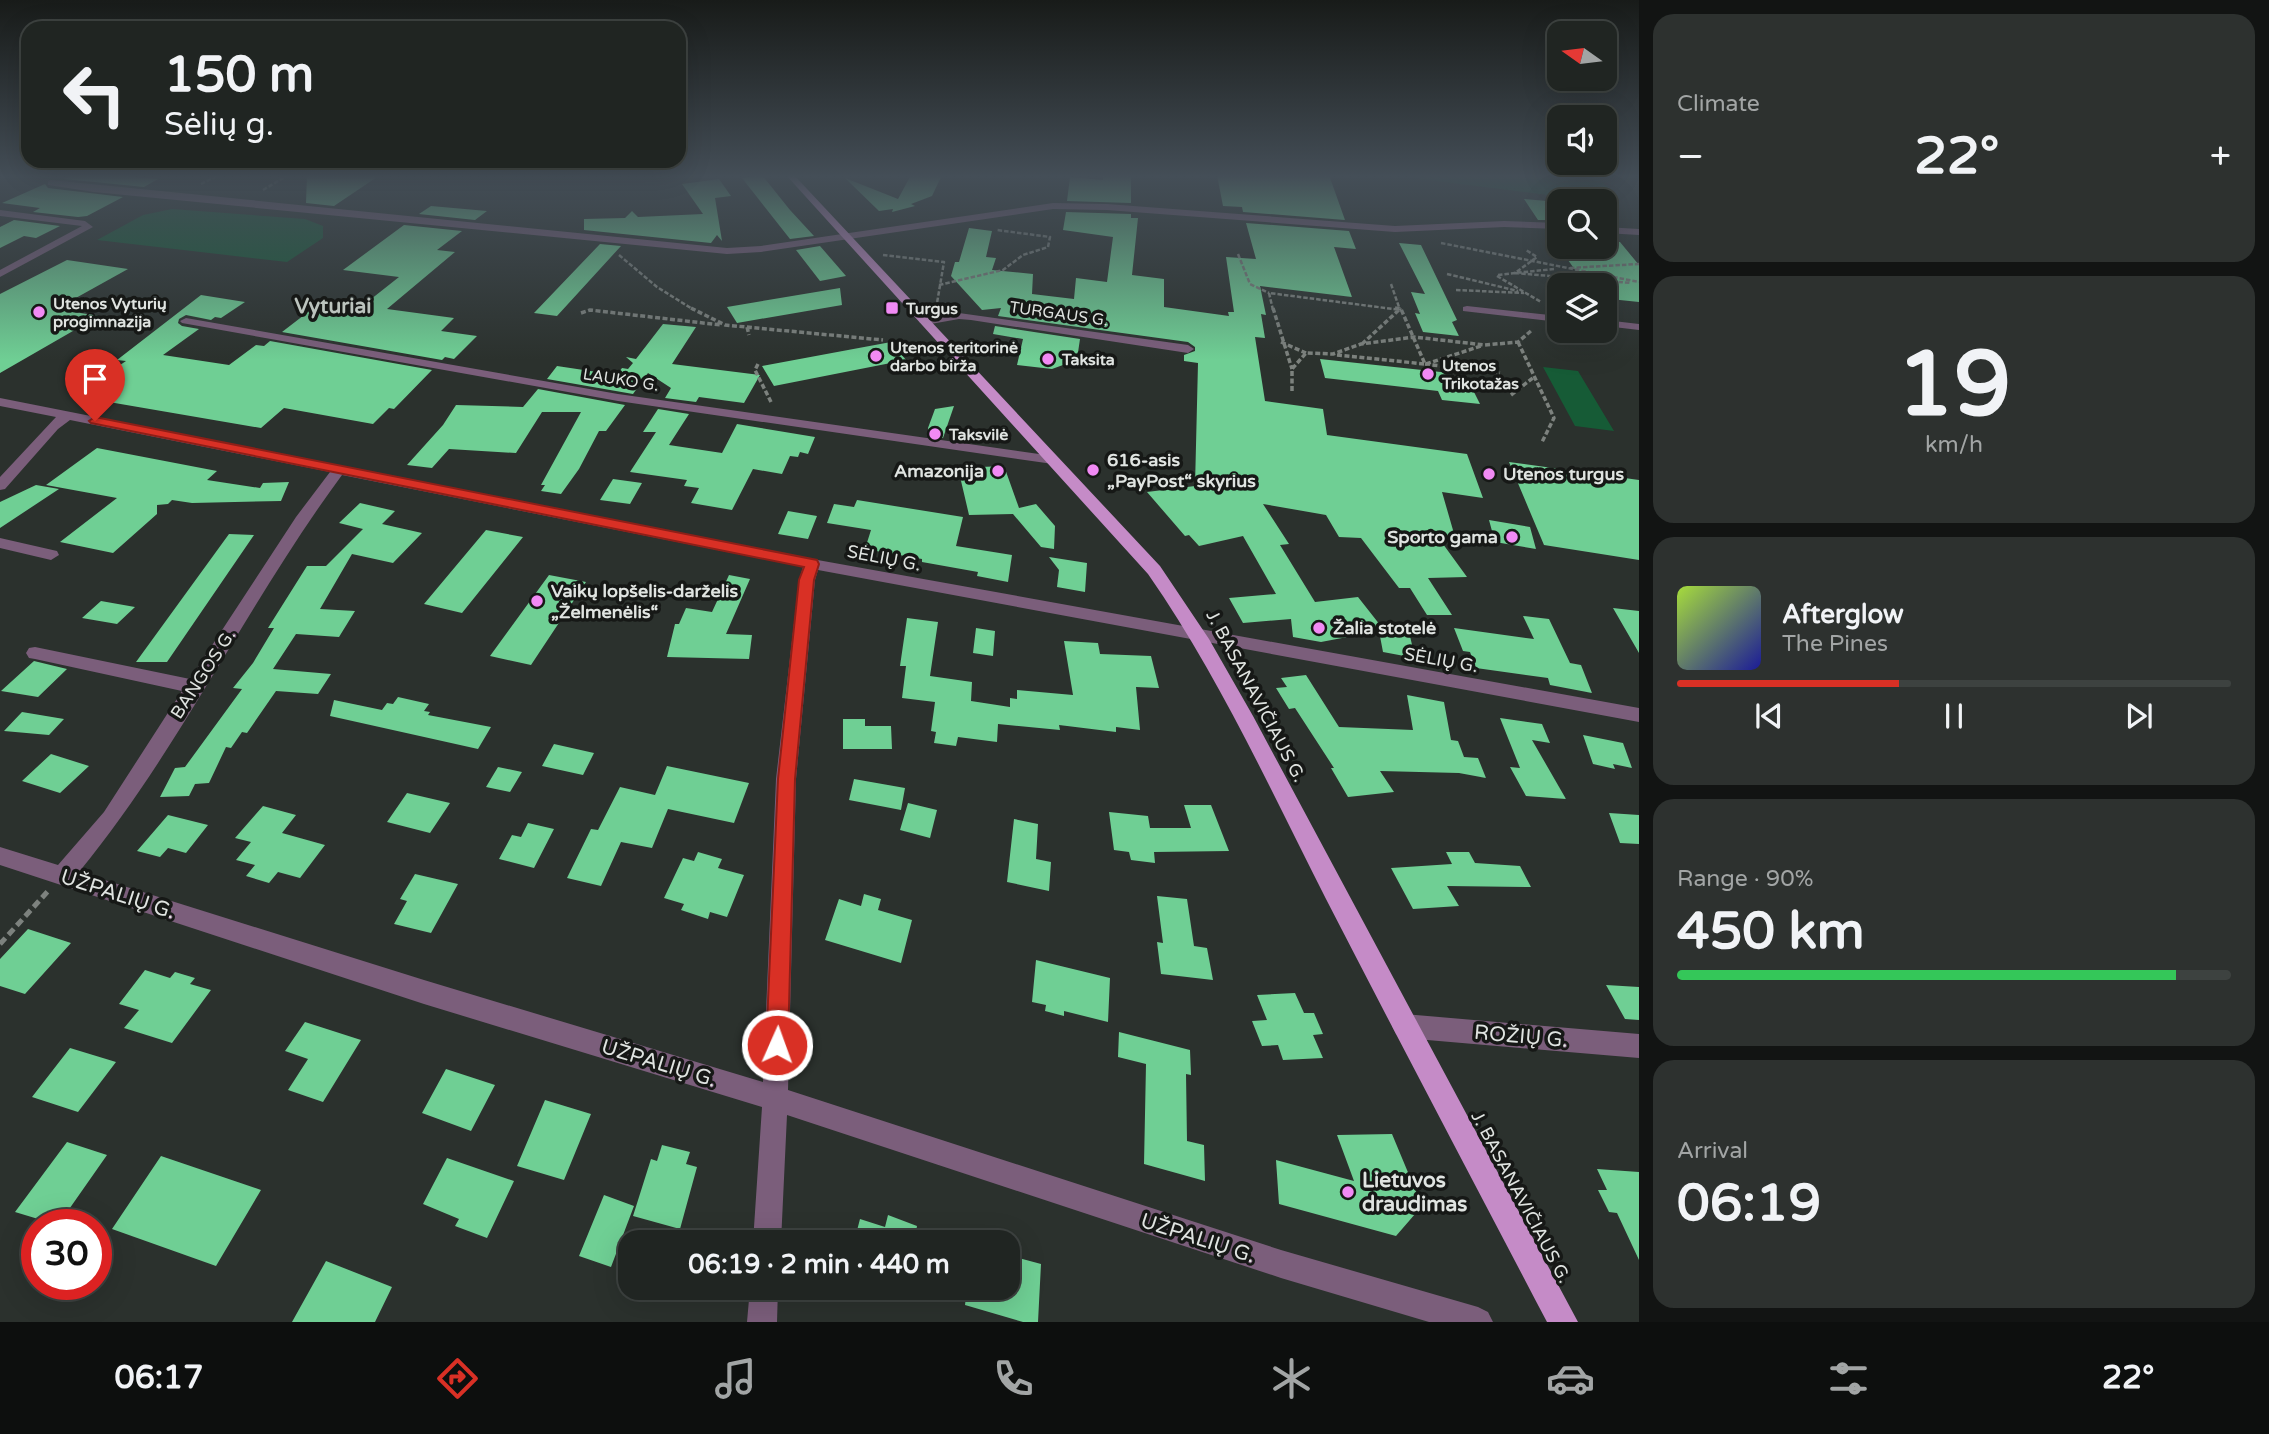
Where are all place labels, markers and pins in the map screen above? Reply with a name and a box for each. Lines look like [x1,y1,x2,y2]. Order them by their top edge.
place label: Utenos Vyturių progimnazija [53,294,167,332]
place label: Turgus [905,299,958,319]
marker: Turgus [884,300,900,316]
marker: Utenos Vyturių progimnazija [31,304,47,320]
place label: Utenos teritorinė darbo birža [890,338,1018,376]
marker: Utenos teritorinė darbo birža [868,348,884,364]
pin [65,349,125,421]
place label: Taksita [1061,350,1115,370]
marker: Taksita [1040,351,1056,367]
place label: Utenos Trikotažas [1441,356,1519,394]
marker: Utenos Trikotažas [1420,366,1436,382]
place label: Taksvilė [948,425,1008,445]
marker: Taksvilė [927,426,943,442]
place label: 616-asis „PayPost“ skyrius [1107,449,1256,492]
place label: Amazonija [894,460,984,482]
marker: 616-asis „PayPost“ skyrius [1085,462,1101,478]
marker: Amazonija [990,463,1006,479]
place label: Utenos turgus [1503,463,1624,485]
marker: Utenos turgus [1481,466,1497,482]
place label: Sporto gama [1387,526,1498,548]
marker: Sporto gama [1504,529,1520,545]
place label: Vaikų lopšelis-darželis „Želmenėlis“ [551,580,739,623]
marker: Vaikų lopšelis-darželis „Želmenėlis“ [529,593,545,609]
place label: Žalia stotelė [1333,617,1436,639]
marker: Žalia stotelė [1311,620,1327,636]
place label: Lietuvos draudimas [1362,1168,1467,1217]
marker: Lietuvos draudimas [1340,1184,1356,1200]

